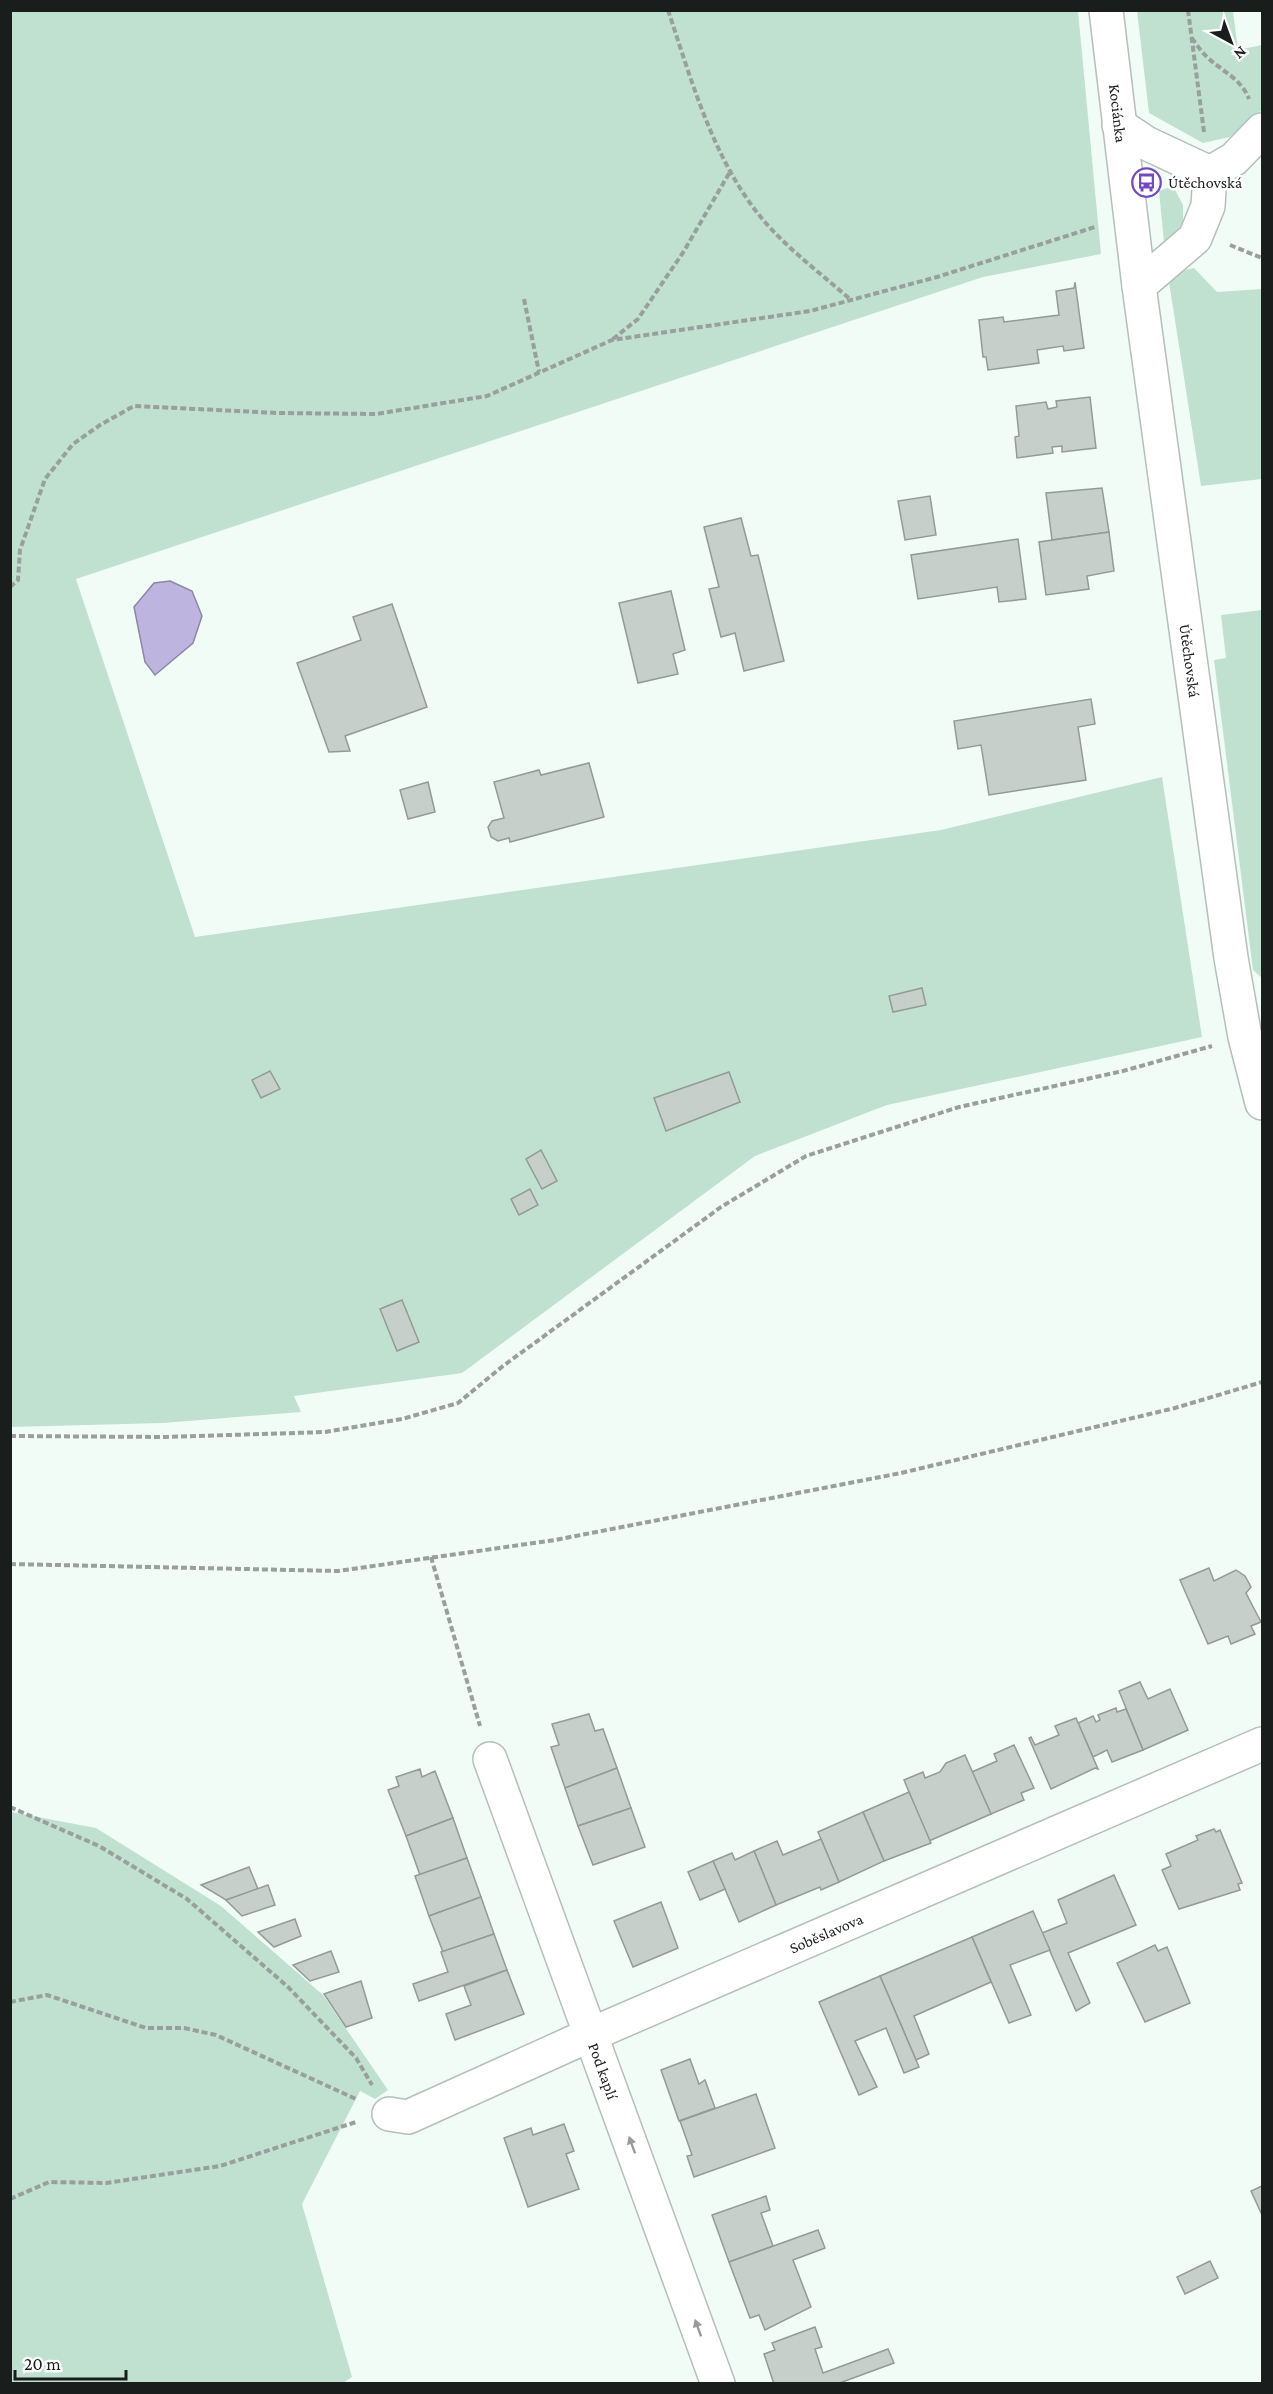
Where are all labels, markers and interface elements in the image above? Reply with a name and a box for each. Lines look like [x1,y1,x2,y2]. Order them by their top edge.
north arrow [1201,12,1261,72]
text: N [1231,43,1250,63]
street label: Kociánka [1106,83,1130,144]
bus stop icon: Útěchovská [1131,166,1163,198]
place label: Útěchovská [1168,174,1243,191]
street label: Útěchovská [1176,623,1203,699]
street label: Soběslavova [787,1910,866,1957]
street label: Pod kaplí [585,2041,622,2102]
one-way arrow [627,2136,636,2154]
one-way arrow [692,2319,702,2337]
scale bar [15,2343,126,2381]
text: 20 m [24,2354,61,2374]

